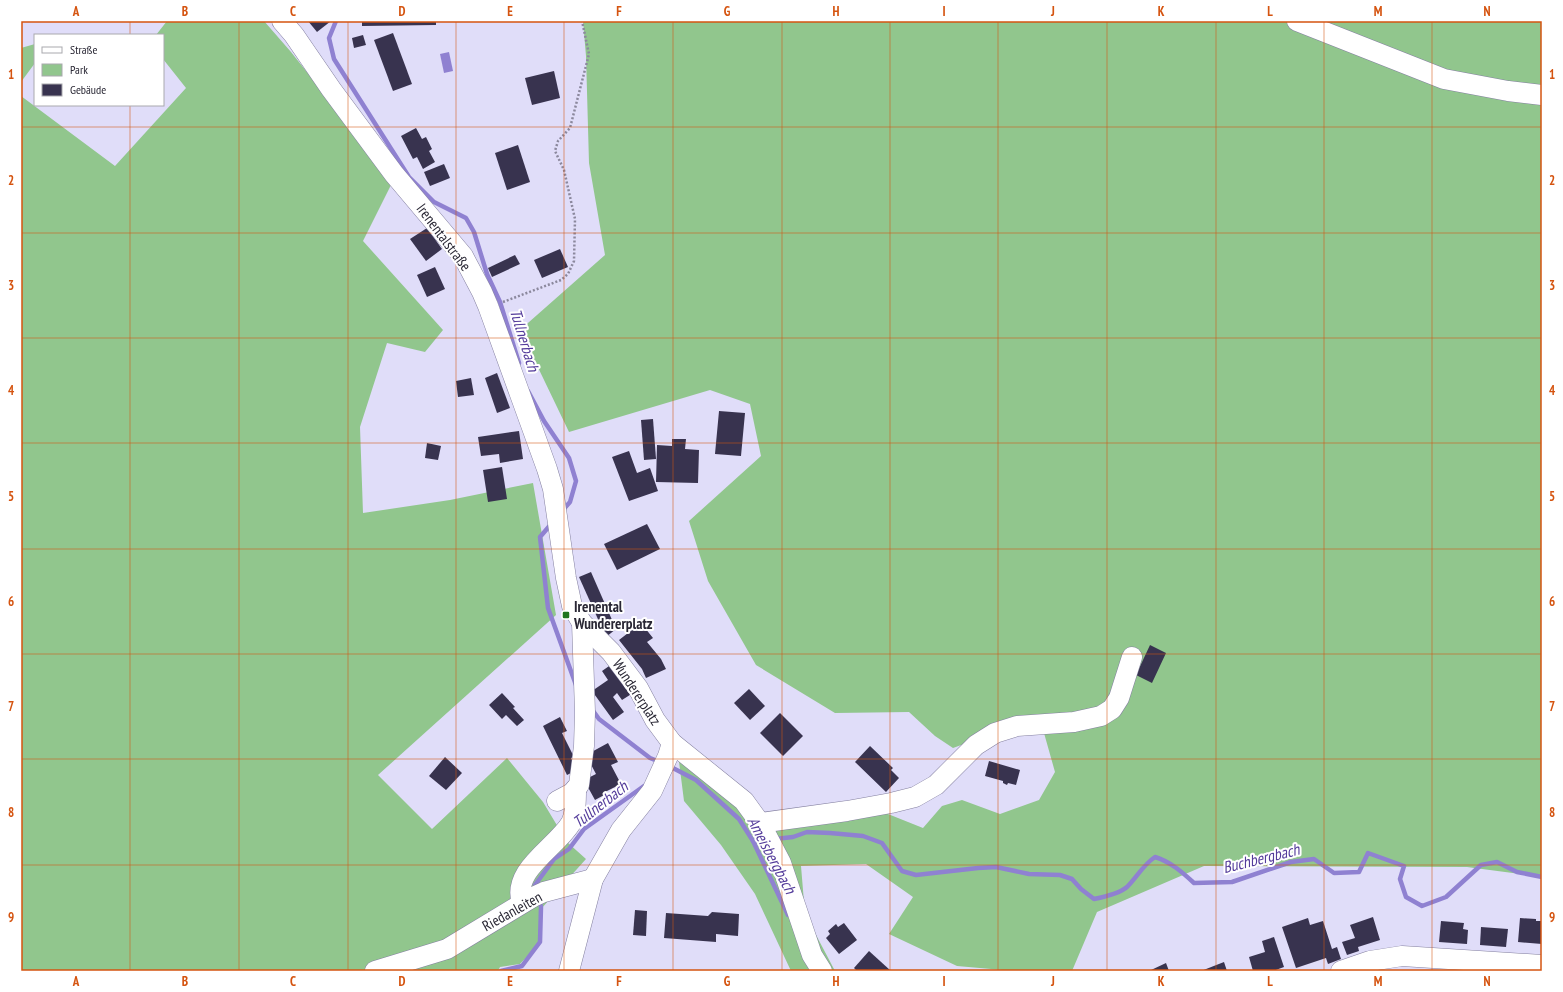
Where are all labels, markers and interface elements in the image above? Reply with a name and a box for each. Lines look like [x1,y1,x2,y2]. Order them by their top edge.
text: A [72,3,80,20]
text: B [182,3,188,20]
text: C [290,3,296,20]
text: D [399,3,406,20]
text: E [507,3,513,20]
text: F [616,3,622,20]
text: G [724,3,731,20]
text: H [833,3,840,20]
text: I [942,3,946,20]
text: J [1050,3,1055,20]
text: K [1158,3,1165,20]
text: L [1267,3,1273,20]
text: M [1374,3,1383,20]
text: N [1483,3,1491,20]
legend [34,34,164,106]
text: Straße [70,42,97,57]
text: Park [70,62,88,77]
text: 1 [8,66,14,83]
text: 1 [1549,66,1555,83]
text: Gebäude [70,82,106,97]
text: 2 [8,172,14,189]
text: 2 [1549,172,1555,189]
street label: Irenentalstraße [412,199,476,275]
text: 3 [8,277,14,294]
text: 3 [1549,277,1555,294]
water label: Tullnerbach [506,306,544,375]
text: 4 [8,382,15,399]
text: 4 [1549,382,1556,399]
text: 5 [8,488,14,505]
text: 5 [1549,488,1555,505]
text: 6 [8,593,14,610]
text: 6 [1549,593,1555,610]
place label: Irenental Wundererplatz [573,597,653,633]
marker: Irenental Wundererplatz [561,610,571,620]
street label: Wundererplatz [609,655,665,729]
text: 7 [8,698,14,715]
text: 7 [1549,698,1555,715]
water label: Tullnerbach [569,776,632,832]
text: 8 [8,804,14,821]
text: 8 [1549,804,1555,821]
water label: Ameisbergbach [743,813,801,898]
water label: Buchbergbach [1221,839,1302,877]
street label: Riedanleiten [479,887,545,935]
text: 9 [8,909,14,926]
text: 9 [1549,909,1555,926]
text: A [72,973,80,990]
text: B [182,973,188,990]
text: C [290,973,296,990]
text: D [399,973,406,990]
text: E [507,973,513,990]
text: F [616,973,622,990]
text: G [724,973,731,990]
text: H [833,973,840,990]
text: I [942,973,946,990]
text: J [1050,973,1055,990]
text: K [1158,973,1165,990]
text: L [1267,973,1273,990]
text: M [1374,973,1383,990]
text: N [1483,973,1491,990]

